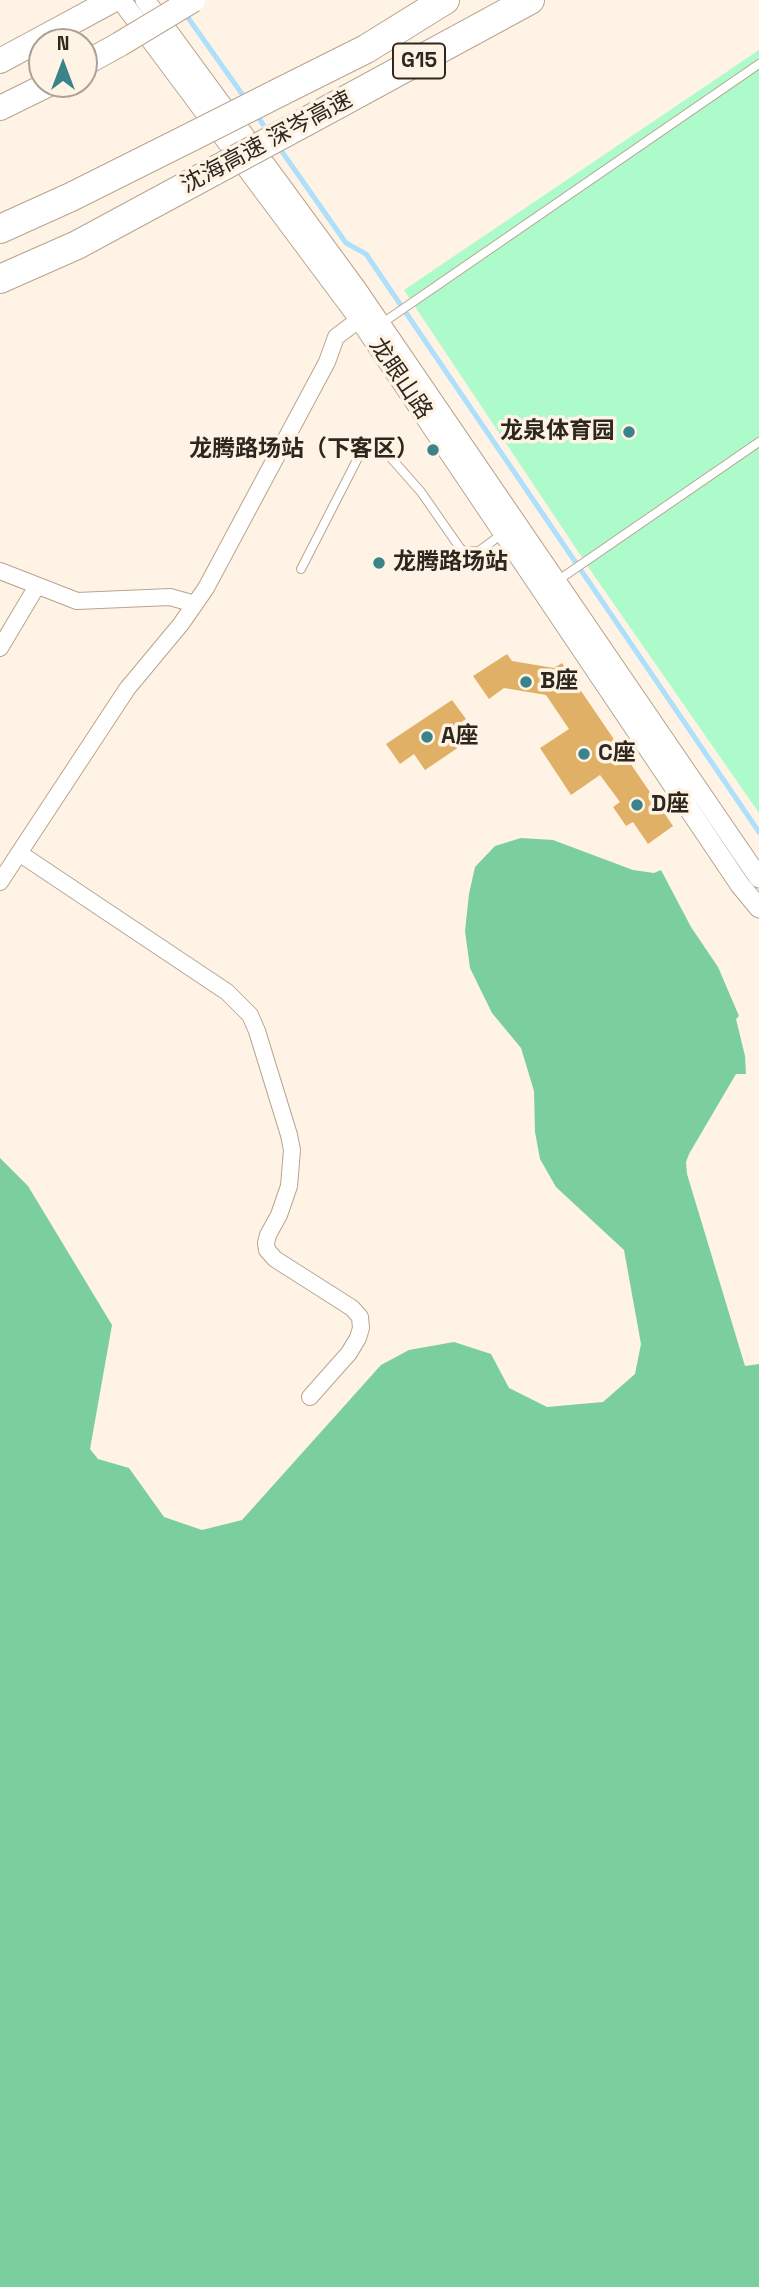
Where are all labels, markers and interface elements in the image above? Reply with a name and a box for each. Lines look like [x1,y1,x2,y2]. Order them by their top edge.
north arrow [28,28,98,98]
text: N [57,31,69,56]
road number: G15 [393,43,445,78]
street label: 沈海高速 深岑高速 [177,86,357,200]
street label: 龙眼山路 [363,333,437,425]
place label: 龙泉体育园 [500,418,615,446]
marker: 龙泉体育园 [621,424,637,440]
place label: 龙腾路场站（下客区） [189,436,419,464]
marker: 龙腾路场站（下客区） [425,442,441,458]
place label: 龙腾路场站 [393,549,508,577]
marker: 龙腾路场站 [371,555,387,571]
place label: B座 [540,668,578,696]
marker: B座 [518,674,534,690]
place label: A座 [441,723,479,751]
marker: A座 [419,729,435,745]
place label: C座 [598,740,636,768]
marker: C座 [576,746,592,762]
place label: D座 [651,791,689,819]
marker: D座 [629,797,645,813]

